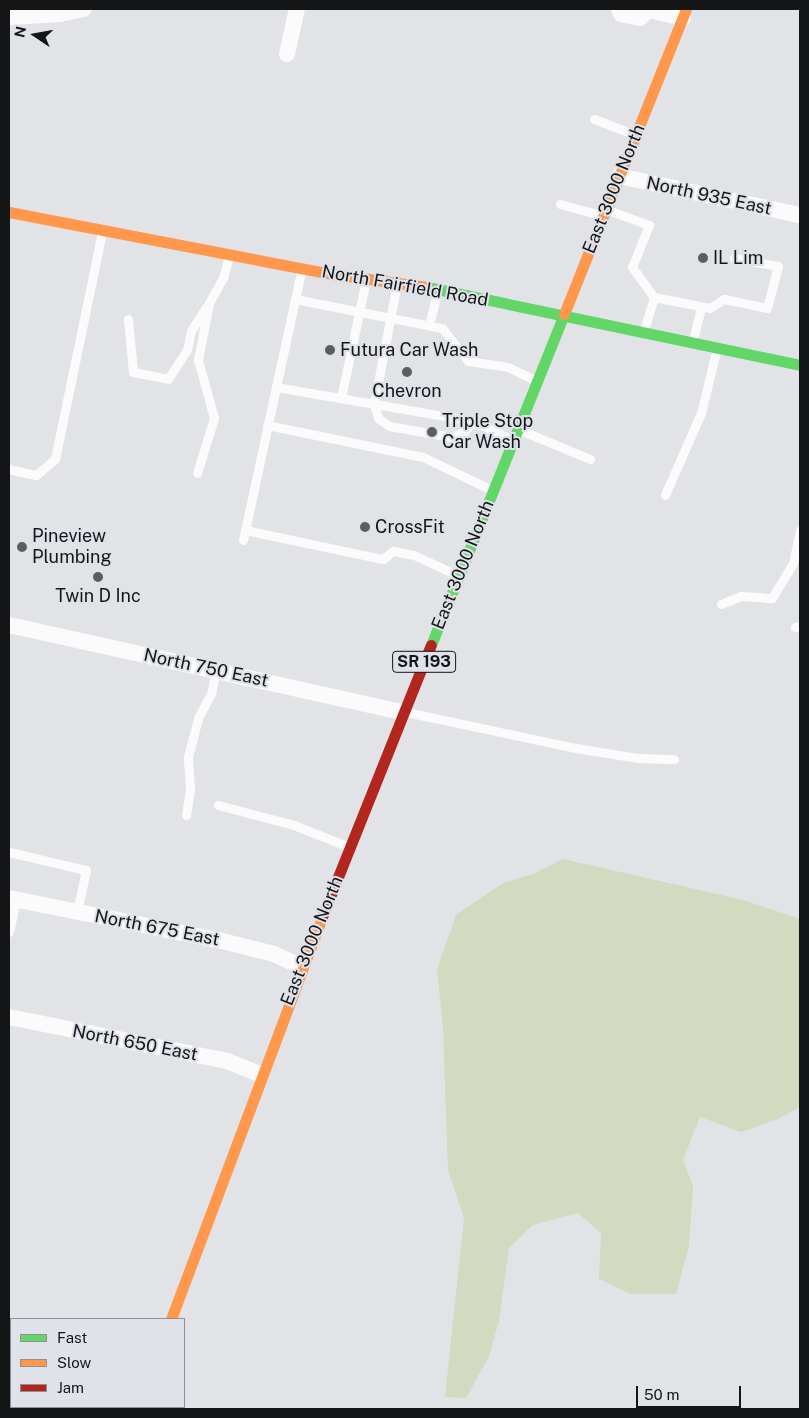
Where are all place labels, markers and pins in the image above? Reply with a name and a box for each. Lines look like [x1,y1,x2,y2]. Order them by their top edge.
place label: IL Lim [713,247,763,269]
marker: IL Lim [697,252,709,264]
place label: Futura Car Wash [340,339,479,361]
marker: Futura Car Wash [324,344,336,356]
marker: Chevron [401,366,413,378]
place label: Chevron [372,380,442,402]
place label: Triple Stop Car Wash [442,411,533,454]
marker: Triple Stop Car Wash [426,426,438,438]
place label: CrossFit [375,516,445,538]
marker: CrossFit [359,521,371,533]
place label: Pineview Plumbing [32,526,112,568]
marker: Pineview Plumbing [16,541,28,553]
marker: Twin D Inc [92,571,104,583]
place label: Twin D Inc [55,585,141,607]

